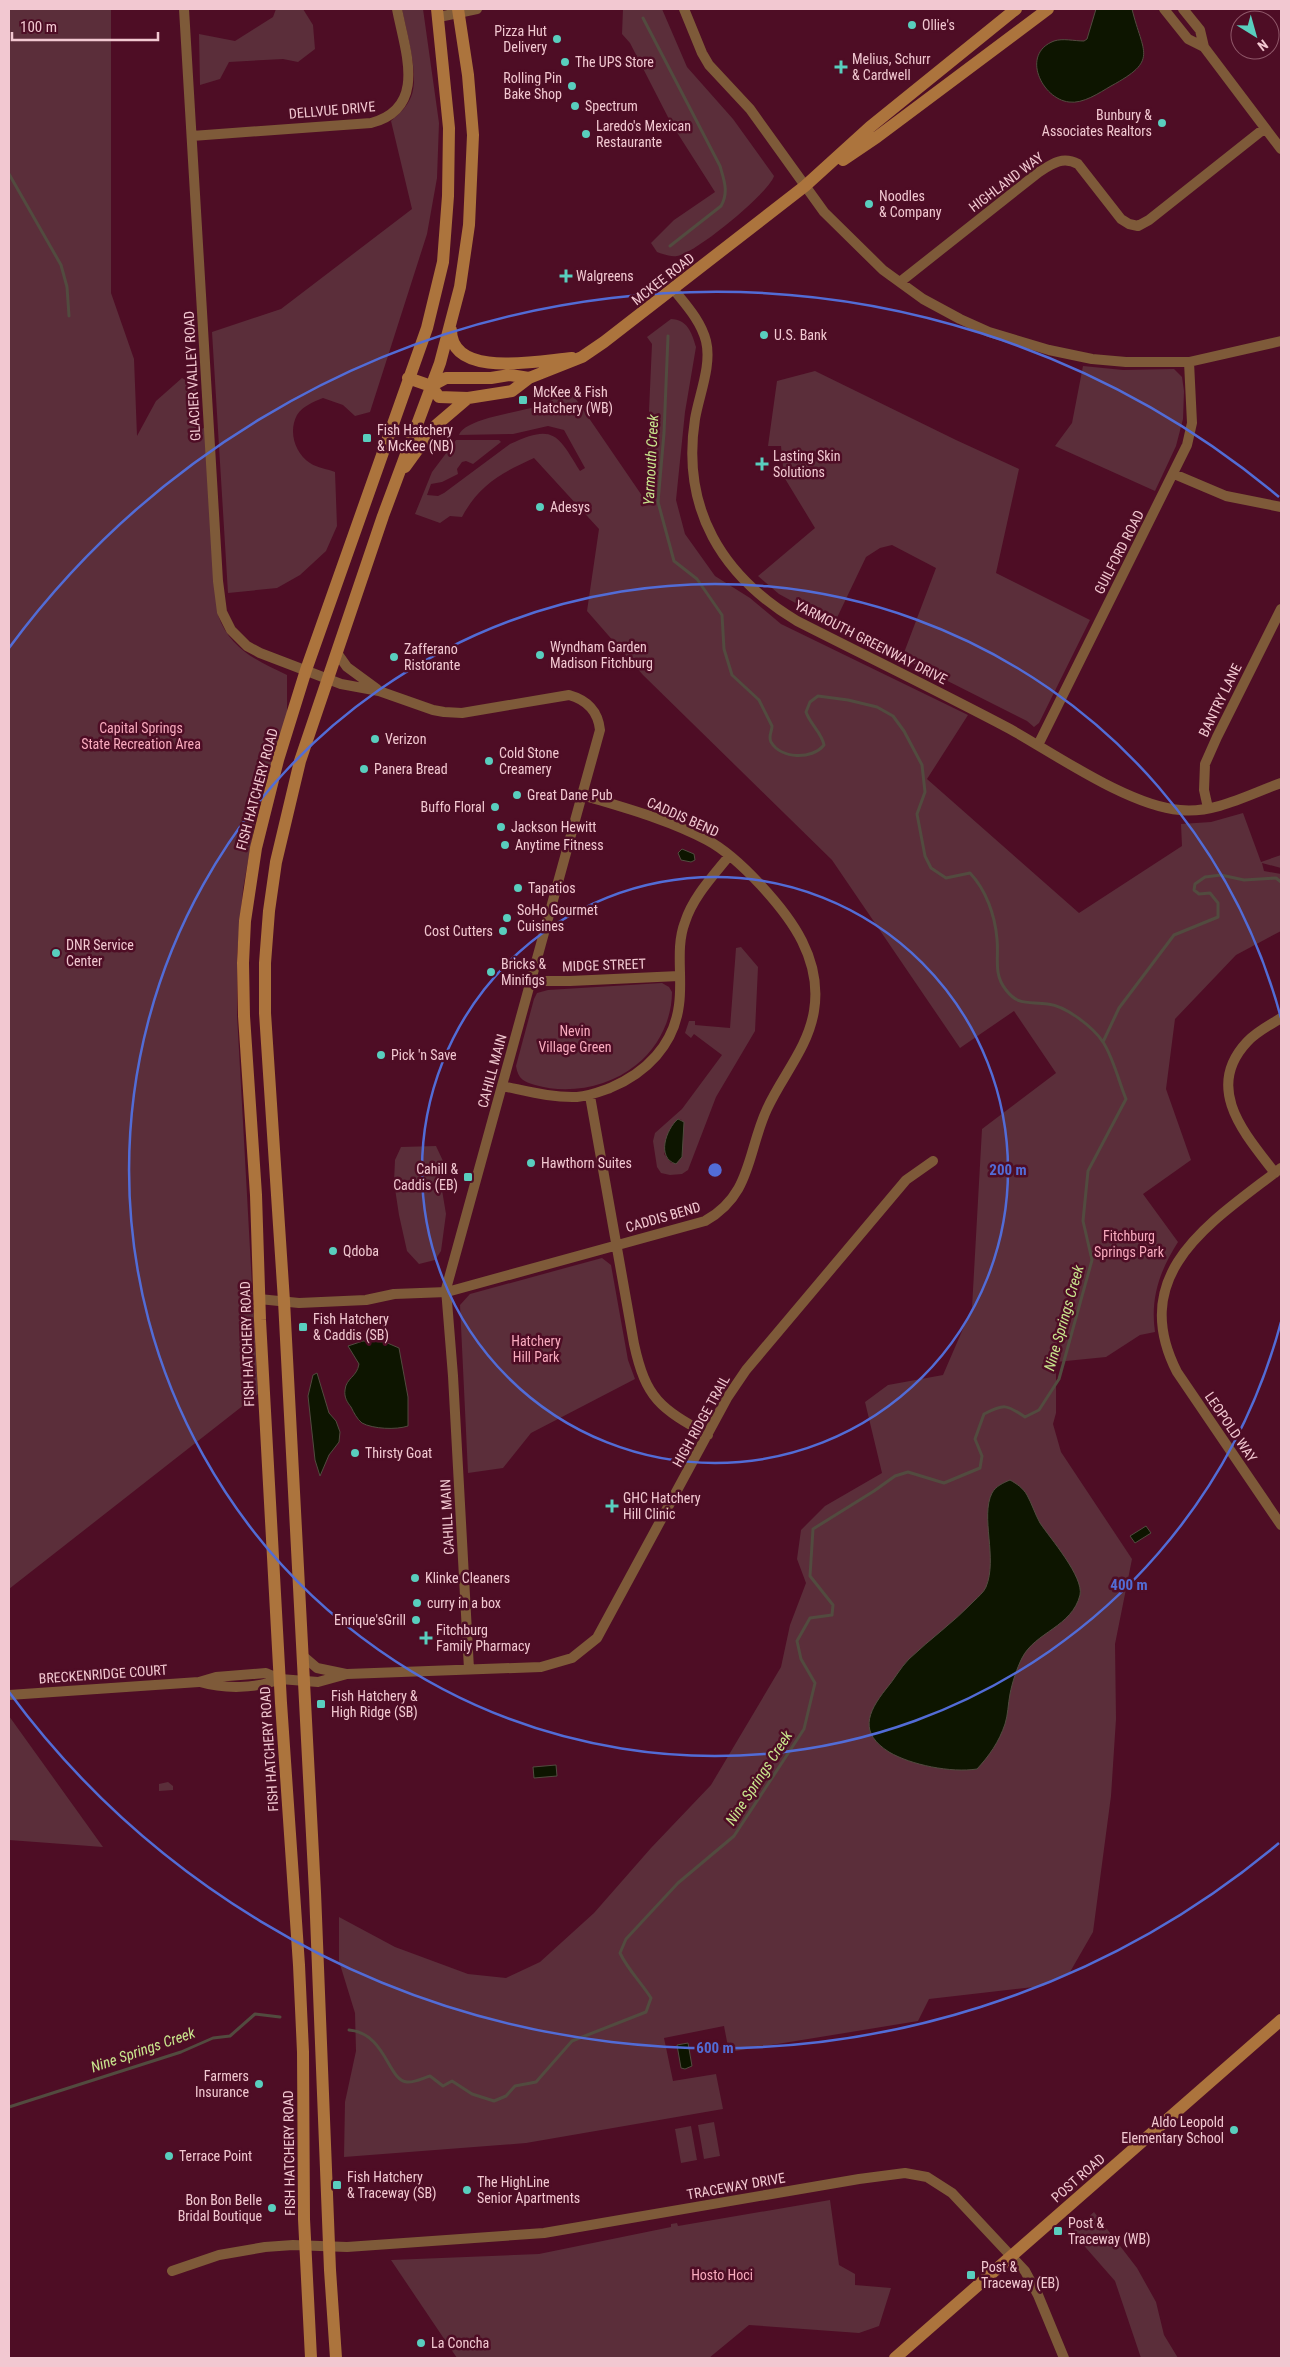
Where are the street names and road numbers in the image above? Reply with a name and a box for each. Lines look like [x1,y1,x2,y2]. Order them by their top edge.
street label: DELLVUE DRIVE [288,98,376,122]
street label: HIGHLAND WAY [966,148,1047,215]
street label: MCKEE ROAD [629,250,697,308]
street label: GLACIER VALLEY ROAD [181,311,203,441]
street label: GUILFORD ROAD [1091,507,1147,597]
street label: YARMOUTH GREENWAY DRIVE [792,597,950,687]
street label: BANTRY LANE [1195,661,1245,739]
street label: FISH HATCHERY ROAD [233,726,281,852]
street label: CADDIS BEND [644,794,722,840]
street label: MIDGE STREET [562,956,646,974]
street label: CAHILL MAIN [474,1032,510,1110]
street label: CADDIS BEND [624,1199,702,1235]
street label: FISH HATCHERY ROAD [237,1281,257,1407]
street label: HIGH RIDGE TRAIL [669,1372,733,1470]
street label: LEOPOLD WAY [1202,1389,1261,1466]
street label: CAHILL MAIN [437,1479,457,1555]
street label: BRECKENRIDGE COURT [38,1662,168,1686]
street label: FISH HATCHERY ROAD [257,1686,281,1812]
street label: FISH HATCHERY ROAD [280,2090,298,2216]
street label: POST ROAD [1048,2150,1108,2206]
street label: TRACEWAY DRIVE [686,2169,787,2203]

